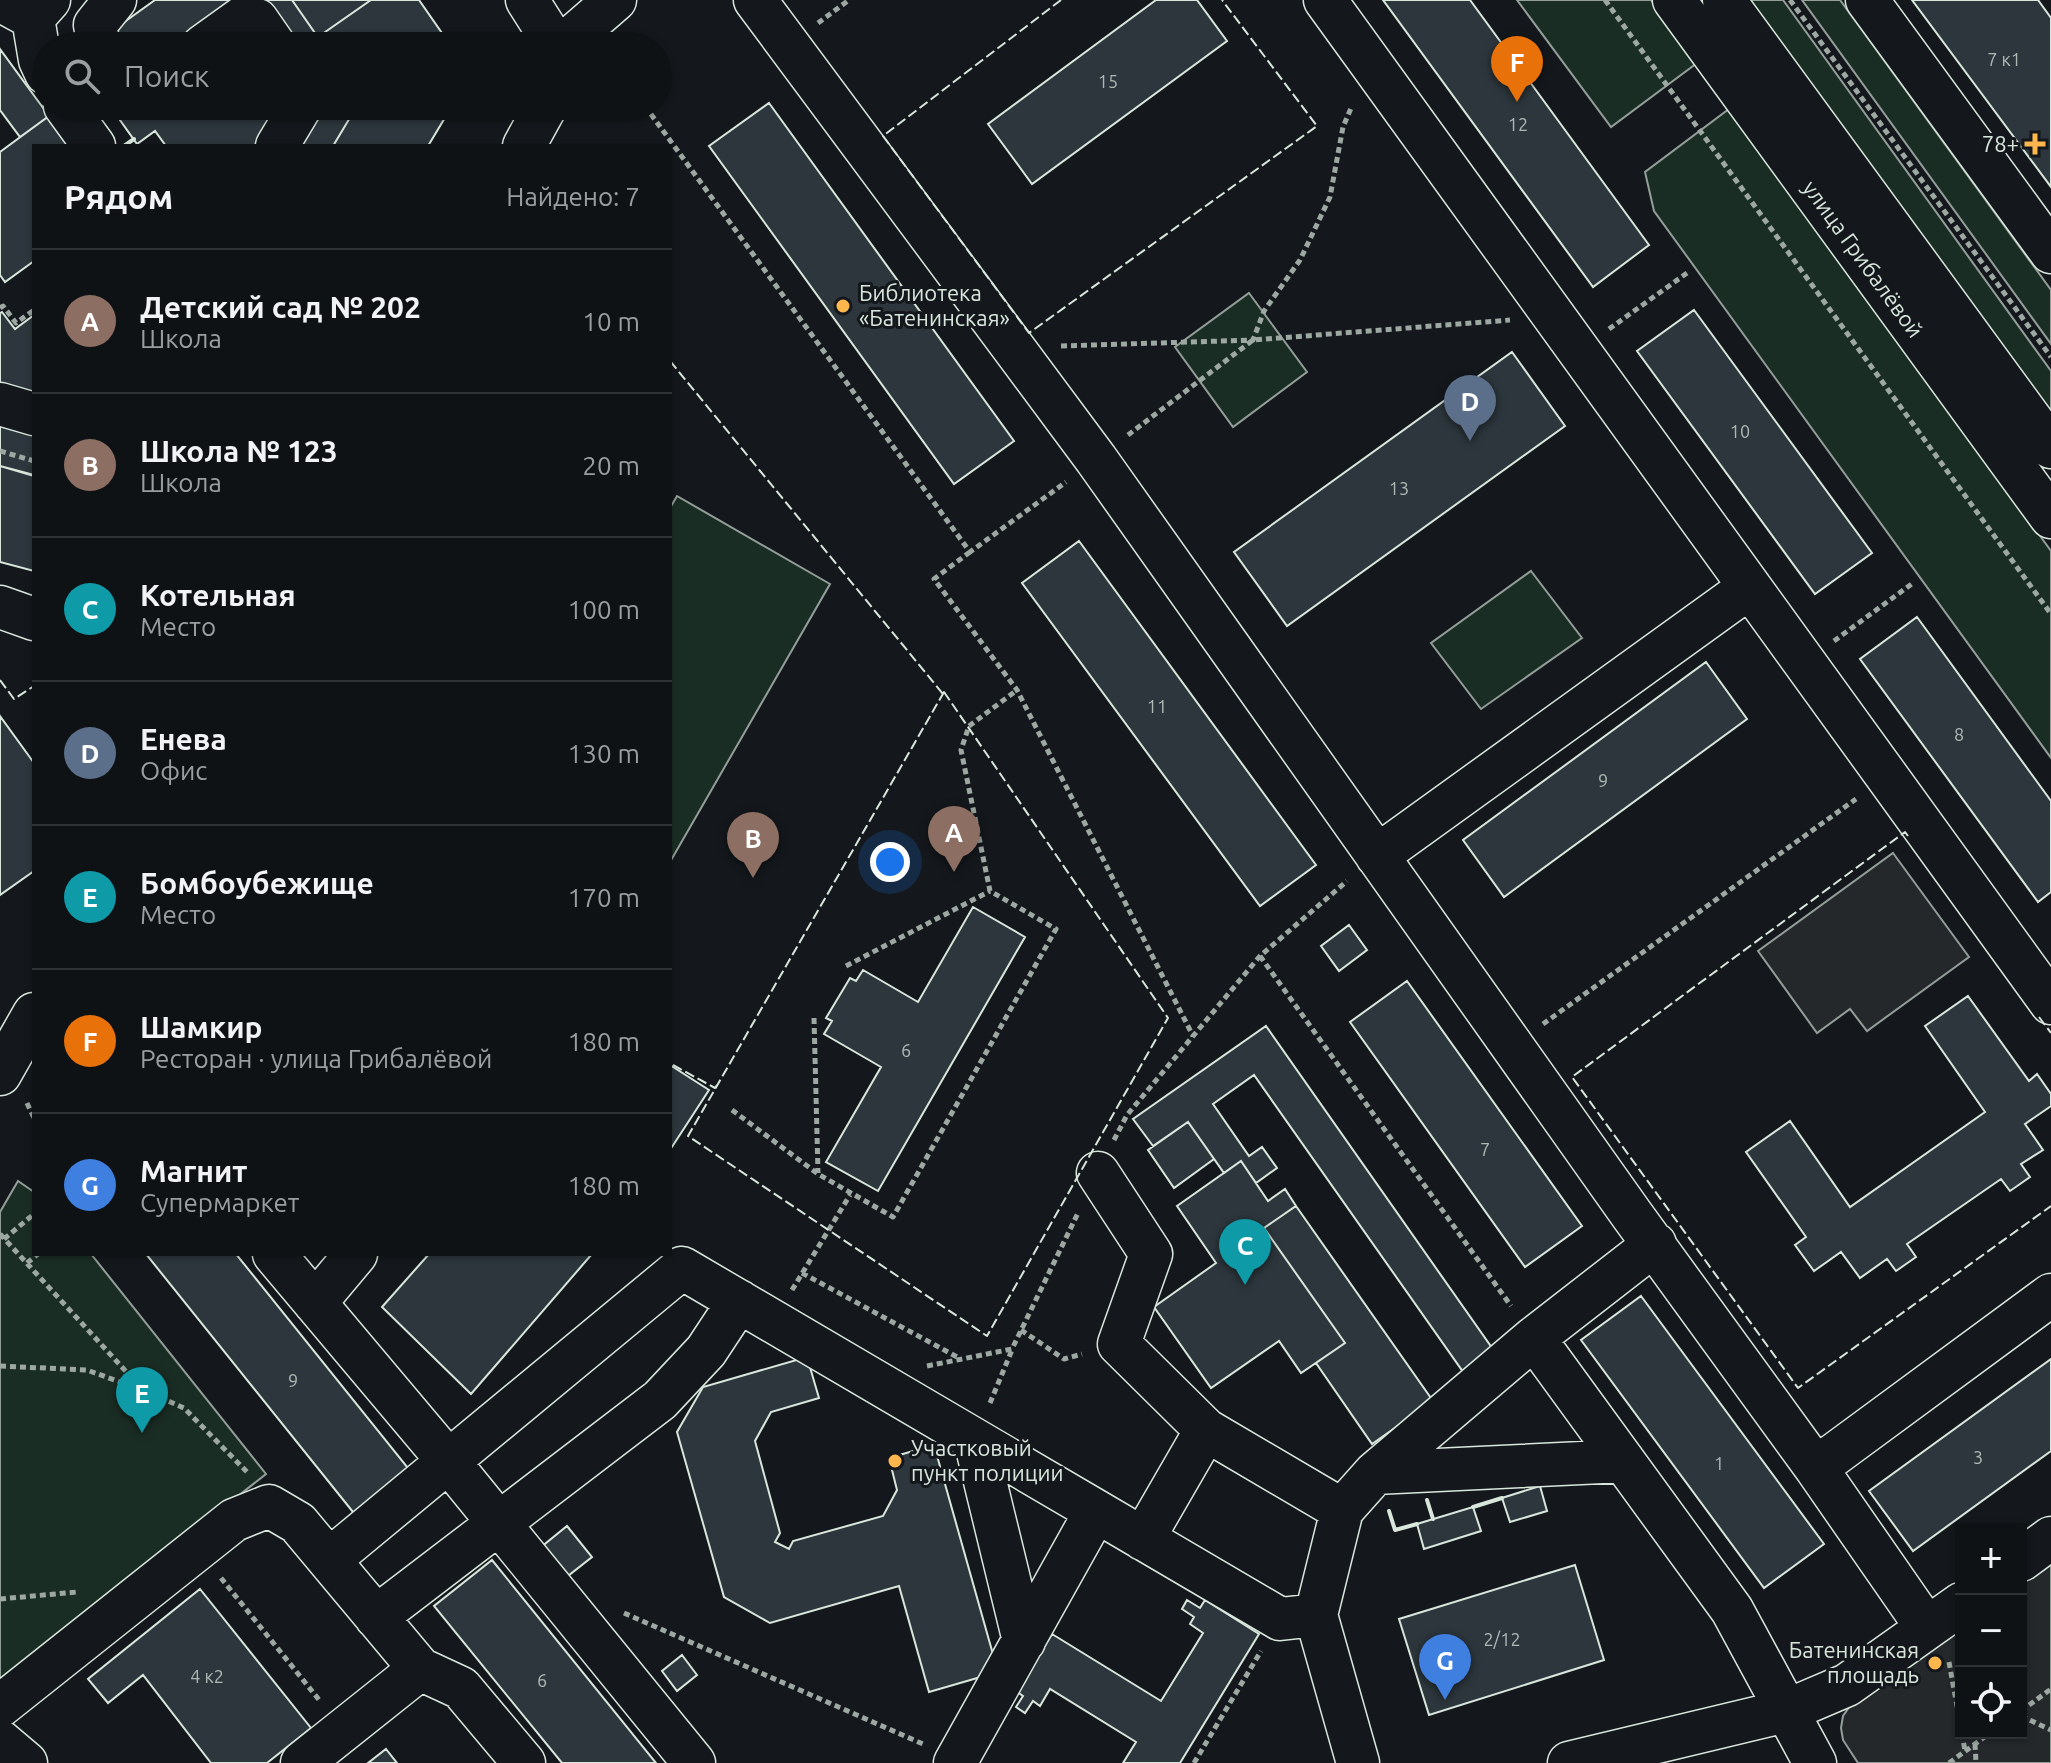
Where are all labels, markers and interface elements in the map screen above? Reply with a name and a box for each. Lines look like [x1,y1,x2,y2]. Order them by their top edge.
search box [32,32,672,120]
pin: F [1491,36,1543,102]
house number: 7 к1 [1987,49,2021,69]
icon: search [60,54,104,98]
text: Поиск [124,59,209,93]
house number: 15 [1098,71,1118,91]
house number: 12 [1508,114,1528,134]
place label: 78+ [1982,131,2019,156]
marker: 78+ [2026,135,2044,153]
street label: улица Грибалёвой [1798,175,1929,342]
text: Рядом [64,177,173,215]
text: Найдено: 7 [506,182,640,211]
place label: Библиотека «Батенинская» [859,280,1010,330]
text: Детский сад № 202 [140,290,421,324]
marker: Библиотека «Батенинская» [834,297,852,315]
text: A [81,307,99,336]
text: 10 m [582,307,640,336]
text: Школа [140,324,222,353]
pin: D [1444,375,1496,441]
house number: 10 [1730,421,1750,441]
text: Школа № 123 [140,434,338,468]
text: B [81,451,99,480]
text: 20 m [582,451,640,480]
text: Школа [140,468,222,497]
house number: 13 [1389,478,1409,498]
text: Котельная [140,578,296,612]
text: C [82,595,98,624]
text: 100 m [568,595,640,624]
text: Место [140,612,216,641]
house number: 11 [1147,696,1167,716]
text: Енева [140,722,227,756]
house number: 8 [1954,724,1964,744]
text: D [81,739,99,768]
text: 130 m [568,739,640,768]
text: Офис [140,756,207,785]
house number: 9 [1598,770,1608,790]
pin: A [928,806,980,872]
pin: B [727,812,779,878]
your location [870,842,910,882]
text: Бомбоубежище [140,866,374,900]
text: E [82,883,98,912]
text: 170 m [568,883,640,912]
text: Место [140,900,216,929]
text: Шамкир [140,1010,263,1044]
text: F [83,1027,97,1056]
text: 180 m [568,1027,640,1056]
house number: 6 [901,1040,911,1060]
text: Ресторан · улица Грибалёвой [140,1044,492,1073]
house number: 7 [1480,1139,1490,1159]
text: Магнит [140,1154,247,1188]
text: G [81,1171,99,1200]
text: 180 m [568,1171,640,1200]
text: Супермаркет [140,1188,299,1217]
pin: C [1219,1219,1271,1285]
pin: E [116,1367,168,1433]
house number: 9 [288,1370,298,1390]
place label: Участковый пункт полиции [911,1435,1063,1485]
house number: 3 [1973,1447,1983,1467]
marker: Участковый пункт полиции [886,1452,904,1470]
house number: 1 [1714,1453,1724,1473]
map controls [1955,1523,2027,1739]
button: + [1955,1523,2027,1595]
button: − [1955,1595,2027,1667]
house number: 2/12 [1483,1629,1521,1649]
pin: G [1419,1634,1471,1700]
place label: Батенинская площадь [1789,1637,1919,1687]
marker: Батенинская площадь [1926,1654,1944,1672]
house number: 4 к2 [190,1666,224,1686]
button: locate [1955,1667,2027,1739]
house number: 6 [537,1670,547,1690]

